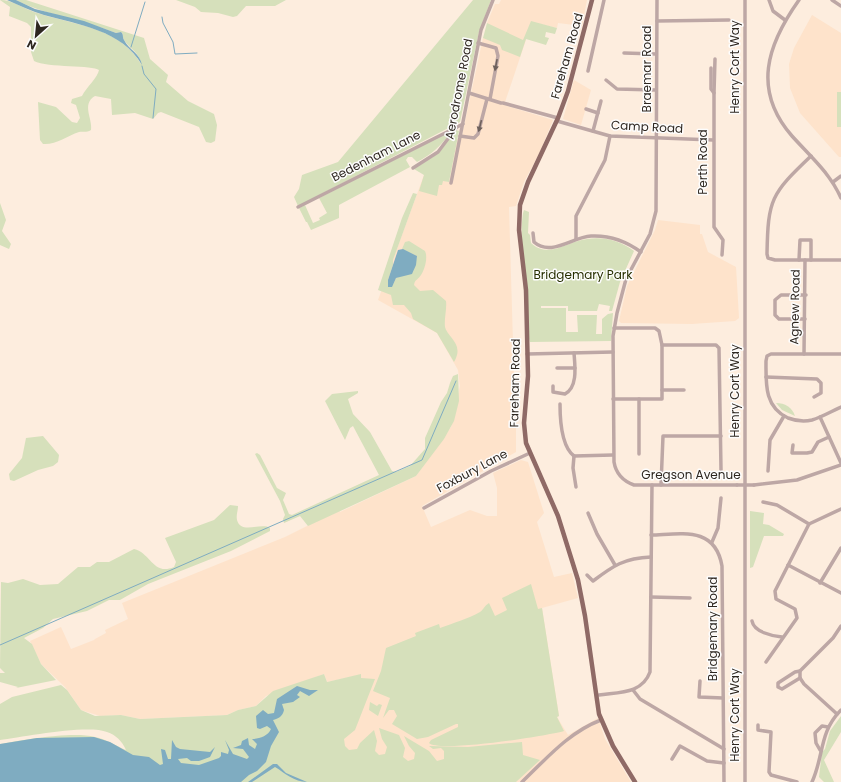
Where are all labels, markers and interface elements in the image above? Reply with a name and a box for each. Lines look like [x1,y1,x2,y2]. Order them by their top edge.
street label: Fareham Road [546,11,587,101]
north arrow [16,16,56,56]
street label: Henry Cort Way [726,20,743,114]
street label: Braemar Road [638,26,655,112]
text: N [24,36,39,54]
street label: Aerodrome Road [440,37,477,141]
one-way arrow [493,59,499,71]
street label: Camp Road [610,116,684,137]
one-way arrow [477,120,483,132]
street label: Bedenham Lane [328,126,423,185]
street label: Perth Road [694,129,711,195]
park label: Bridgemary Park [533,266,633,283]
street label: Agnew Road [785,269,804,345]
street label: Fareham Road [505,339,524,427]
street label: Henry Cort Way [726,344,743,438]
street label: Foxbury Lane [433,445,510,496]
street label: Gregson Avenue [641,466,741,483]
street label: Bridgemary Road [704,577,721,681]
street label: Henry Cort Way [726,668,743,762]

